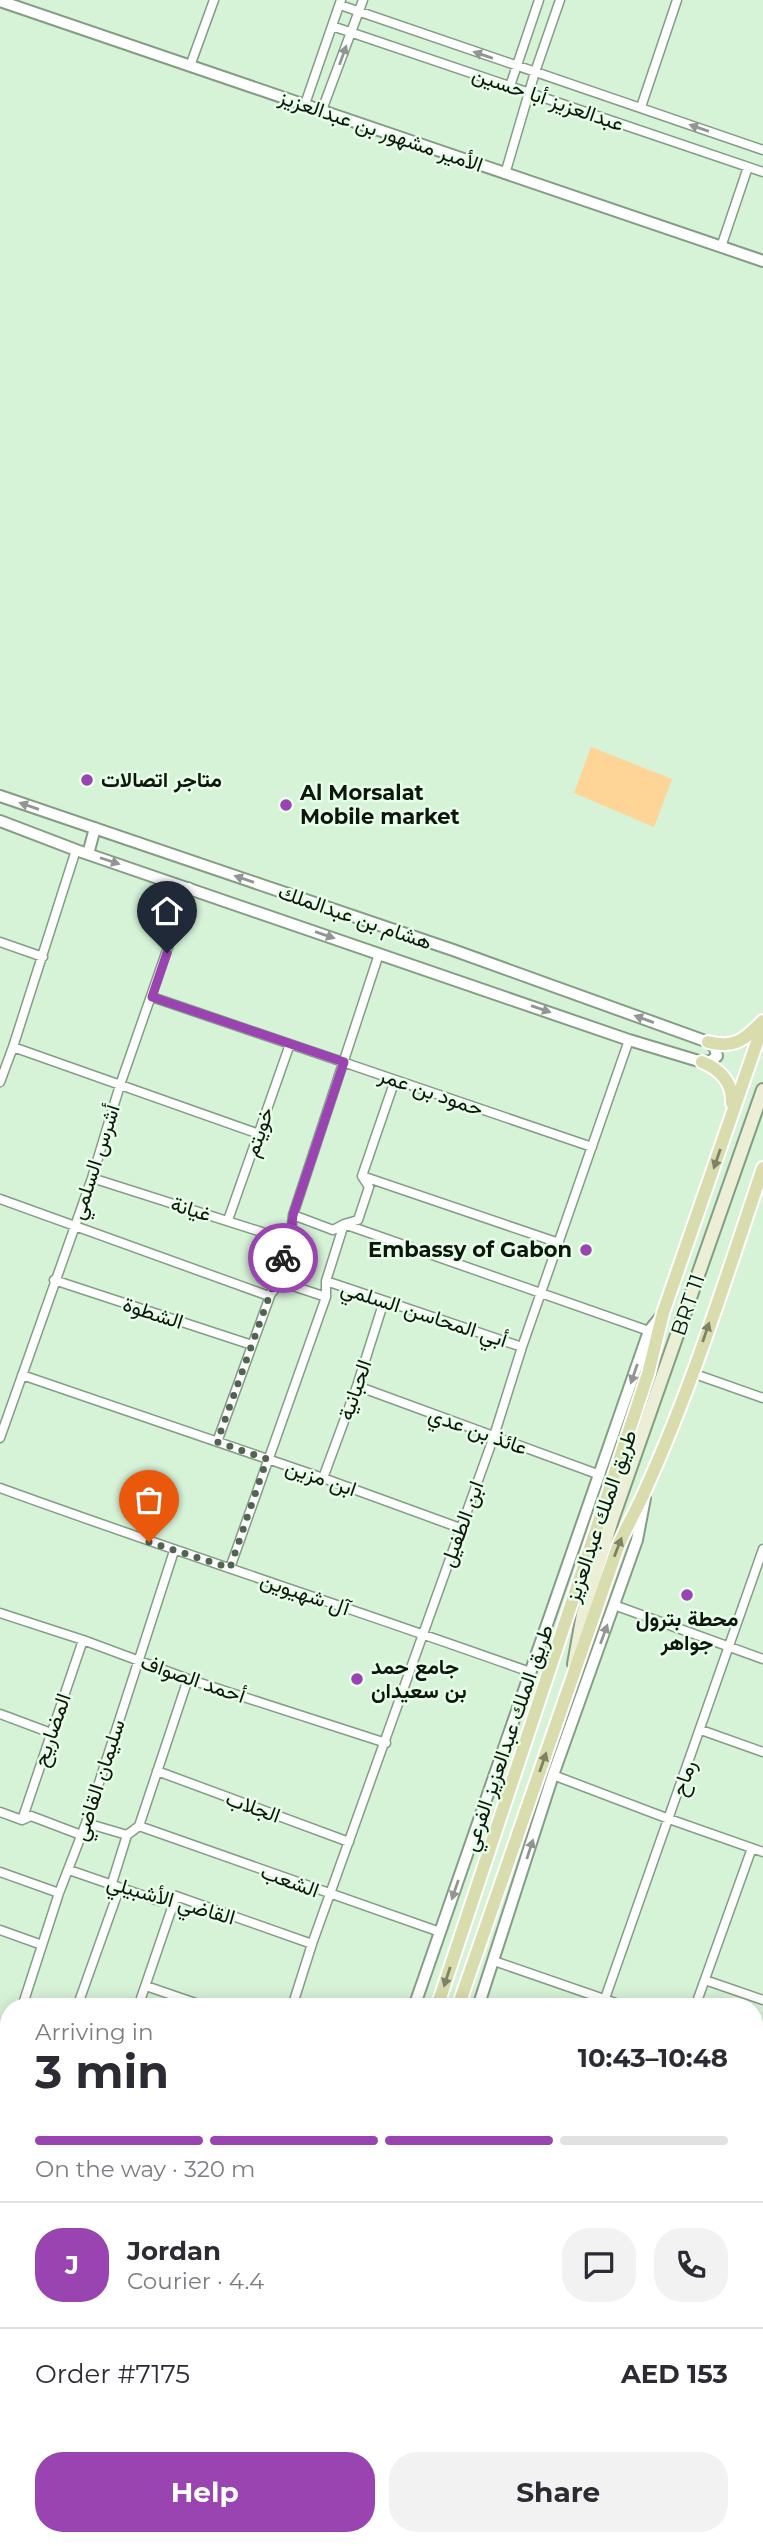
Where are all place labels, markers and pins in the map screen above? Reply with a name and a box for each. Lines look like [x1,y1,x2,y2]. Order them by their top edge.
place label: متاجر اتصالات [101,767,222,793]
marker: متاجر اتصالات [79,772,95,788]
place label: Al Morsalat Mobile market [299,780,460,829]
marker: Al Morsalat Mobile market [278,797,294,813]
pin [137,881,197,953]
place label: Embassy of Gabon [368,1237,572,1262]
marker: Embassy of Gabon [578,1242,594,1258]
pin [119,1470,179,1542]
marker: محطة بترول جواهر [679,1587,695,1603]
place label: محطة بترول جواهر [636,1606,738,1656]
place label: جامع حمد بن سعيدان [371,1654,467,1703]
marker: جامع حمد بن سعيدان [349,1671,365,1687]

